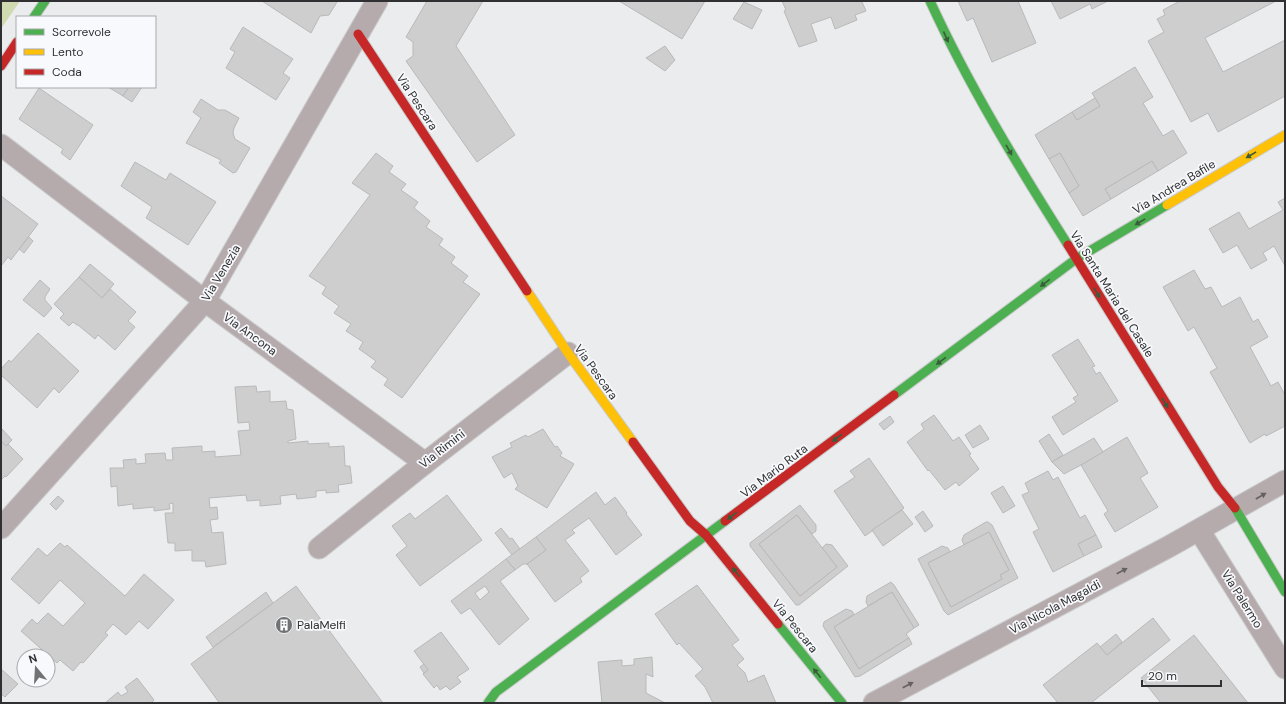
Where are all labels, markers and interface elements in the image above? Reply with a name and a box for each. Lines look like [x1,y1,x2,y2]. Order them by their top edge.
legend [16,16,156,88]
text: Scorrevole [52,24,111,40]
one-way arrow [943,31,949,42]
text: Lento [52,44,83,60]
text: Coda [52,64,82,80]
street label: Via Pescara [393,71,441,133]
one-way arrow [1005,144,1012,156]
one-way arrow [1246,152,1257,159]
street label: Via Andrea Bafile [1130,156,1218,218]
one-way arrow [1134,218,1146,225]
street label: Via Santa Maria del Casale [1066,228,1158,360]
street label: Via Venezia [198,242,244,304]
one-way arrow [1040,279,1050,287]
one-way arrow [1093,287,1100,298]
street label: Via Ancona [220,309,280,359]
street label: Via Pescara [571,341,621,403]
one-way arrow [935,356,946,365]
one-way arrow [1162,397,1169,409]
street label: Via Rimini [416,426,468,472]
one-way arrow [831,434,842,443]
street label: Via Mario Ruta [737,441,811,501]
one-way arrow [1255,492,1267,499]
one-way arrow [727,512,738,520]
one-way arrow [731,566,740,577]
street label: Via Palermo [1218,567,1266,631]
one-way arrow [1116,568,1128,575]
street label: Via Nicola Magaldi [1007,576,1103,638]
street label: Via Pescara [769,596,821,656]
building icon: PalaMelfi [274,615,294,635]
place label: PalaMelfi [297,617,346,633]
north arrow [16,648,56,688]
text: N [27,651,39,666]
scale bar [1142,662,1221,688]
one-way arrow [813,667,822,678]
text: 20 m [1148,668,1177,684]
one-way arrow [903,681,914,688]

